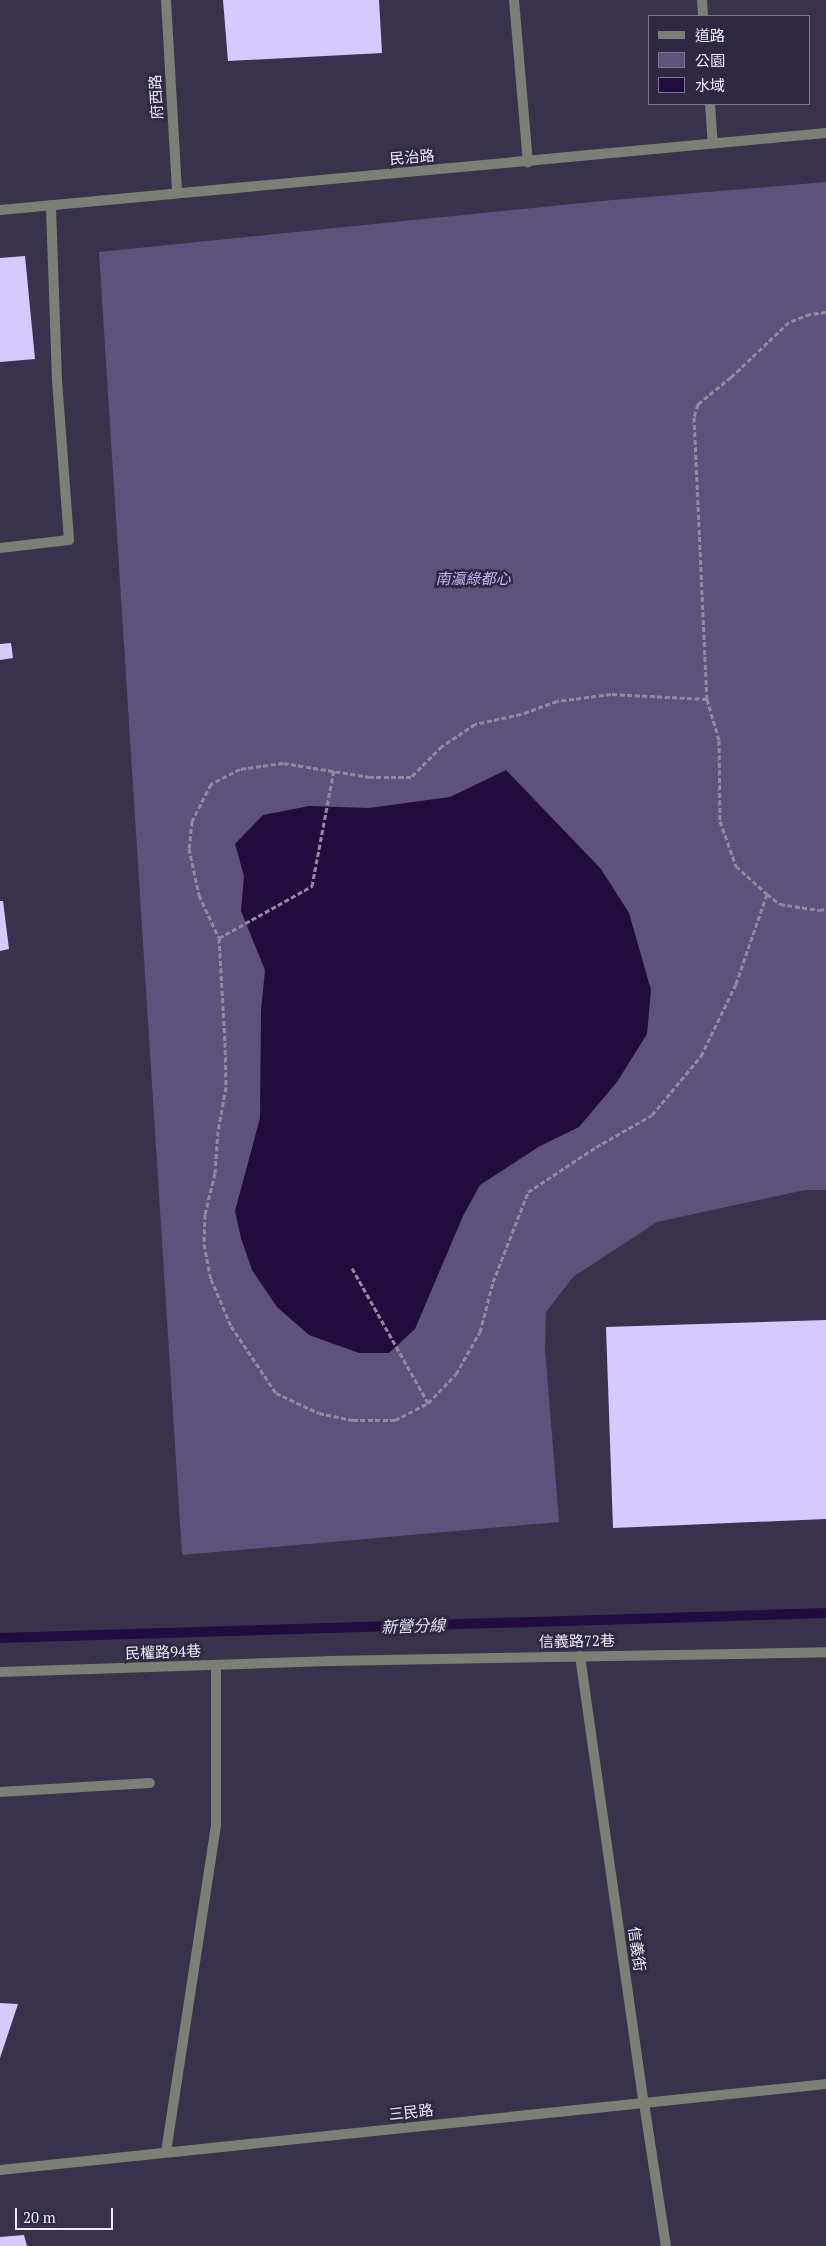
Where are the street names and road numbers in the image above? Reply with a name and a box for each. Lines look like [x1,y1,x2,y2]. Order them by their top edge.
street label: 府西路 [146,74,166,120]
street label: 民治路 [389,146,435,168]
street label: 信義路72巷 [539,1631,615,1651]
street label: 民權路94巷 [125,1642,201,1662]
street label: 信義街 [625,1925,649,1973]
street label: 三民路 [388,2101,434,2123]

